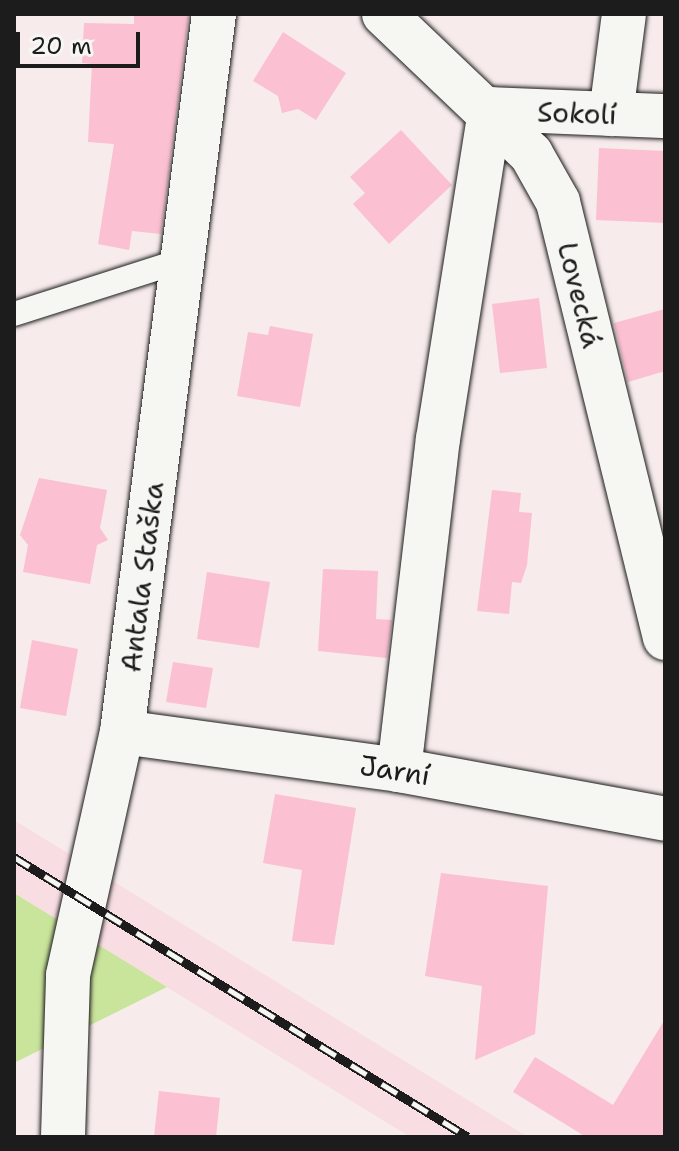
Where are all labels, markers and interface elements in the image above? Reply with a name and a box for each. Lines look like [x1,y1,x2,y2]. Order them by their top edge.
scale bar [20,16,144,66]
text: 20 m [30,30,92,62]
street label: Sokolí [537,95,617,131]
street label: Lovecká [551,239,609,351]
street label: Antala Staška [114,480,170,674]
street label: Jarní [357,748,433,792]

